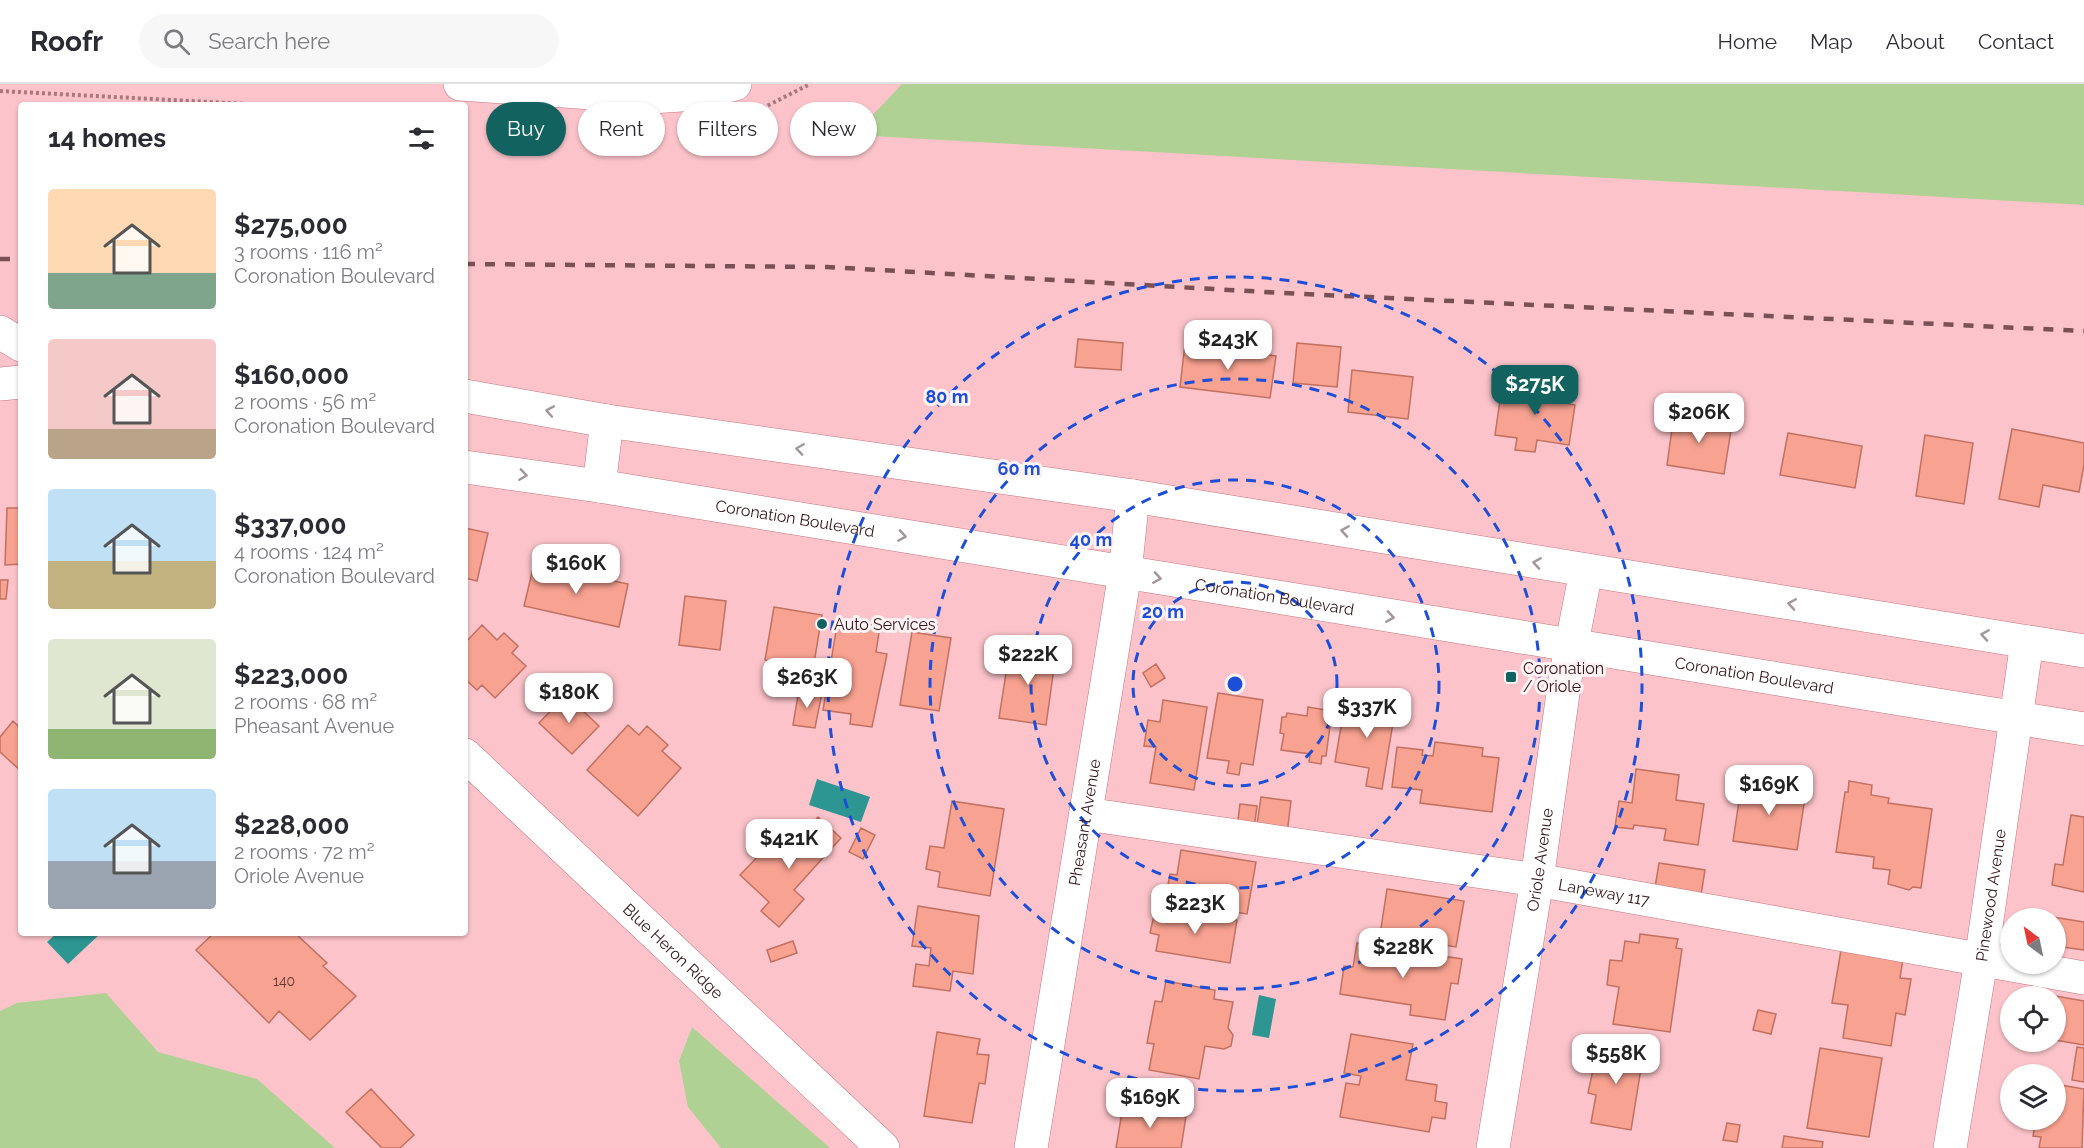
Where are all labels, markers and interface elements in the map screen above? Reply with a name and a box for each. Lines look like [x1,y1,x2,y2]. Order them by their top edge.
search box [139,14,559,68]
text: Roofr [30,25,103,58]
icon: search [160,25,193,58]
text: Search here [208,28,330,54]
text: Home [1718,29,1777,54]
text: Map [1810,29,1853,54]
text: About [1886,29,1945,54]
text: Contact [1978,29,2054,54]
chip: Buy [486,102,566,156]
chip: Rent [578,102,665,156]
chip: Filters [677,102,778,156]
chip: New [790,102,877,156]
icon: filters [405,122,438,155]
text: 14 homes [48,123,166,153]
text: $275,000 [234,210,348,240]
icon: home [96,213,168,285]
text: 3 rooms · 116 m² [234,240,383,264]
text: Coronation Boulevard [234,264,435,288]
pin: $243K [1186,320,1270,371]
text: $243K [1198,327,1258,351]
text: $160,000 [234,360,349,390]
icon: home [96,363,168,435]
pin: $275K [1493,365,1577,416]
text: $275K [1505,372,1565,396]
text: 80 m [925,386,969,407]
text: 2 rooms · 56 m² [234,390,376,414]
pin: $206K [1657,393,1741,444]
text: $206K [1668,400,1730,424]
one-way arrow [545,405,555,418]
text: Coronation Boulevard [234,414,435,438]
one-way arrow [796,443,805,455]
text: 60 m [997,458,1041,479]
one-way arrow [518,468,528,480]
street label: Coronation Boulevard [714,496,876,540]
text: $337,000 [234,510,346,540]
icon: home [96,513,168,585]
one-way arrow [1340,526,1350,538]
one-way arrow [897,529,907,542]
text: 40 m [1070,529,1112,550]
text: 4 rooms · 124 m² [234,540,384,564]
pin: $160K [534,544,618,595]
text: $160K [546,551,606,575]
one-way arrow [1533,557,1543,570]
text: Coronation Boulevard [234,564,435,588]
one-way arrow [1152,572,1161,584]
street label: Coronation Boulevard [1194,574,1356,619]
one-way arrow [1788,599,1797,611]
text: 20 m [1142,601,1184,622]
one-way arrow [1386,610,1395,622]
place label: Auto Services [834,615,936,634]
marker: Auto Services [815,617,829,631]
one-way arrow [1980,629,1990,642]
pin: $222K [986,635,1070,686]
text: $222K [998,642,1058,666]
street label: Coronation Boulevard [1673,653,1835,697]
pin: $263K [765,658,849,709]
place label: Coronation / Oriole [1523,659,1604,696]
text: $223,000 [234,660,348,690]
icon: home [96,663,168,735]
text: $263K [777,665,837,689]
marker: Coronation / Oriole [1504,670,1518,684]
pin: $180K [527,673,611,724]
centre of rings [1225,674,1245,694]
text: $180K [539,680,599,704]
pin: $337K [1325,688,1409,739]
text: 2 rooms · 68 m² [234,690,377,714]
text: $337K [1337,695,1397,719]
text: Pheasant Avenue [234,714,394,738]
street label: Pheasant Avenue [1065,757,1104,887]
pin: $169K [1727,765,1811,816]
text: $169K [1739,772,1799,796]
street label: Oriole Avenue [1522,807,1556,913]
text: $228,000 [234,810,349,840]
icon: home [96,813,168,885]
pin: $421K [747,819,831,870]
text: $421K [760,826,818,850]
street label: Pinewood Avenue [1972,828,2009,963]
text: 2 rooms · 72 m² [234,840,374,864]
text: Oriole Avenue [234,864,364,888]
street label: Laneway 117 [1557,875,1652,910]
pin: $223K [1153,884,1237,935]
text: $223K [1165,891,1225,915]
street label: Blue Heron Ridge [619,899,727,1003]
north arrow [2000,908,2066,974]
map controls [2000,908,2066,1130]
pin: $228K [1361,928,1445,979]
text: $228K [1373,935,1433,959]
house number: 140 [273,973,295,989]
button: locate [2000,986,2066,1052]
pin: $558K [1574,1034,1658,1085]
text: $558K [1586,1041,1646,1065]
button: layers [2000,1064,2066,1130]
pin: $169K [1108,1078,1192,1129]
text: $169K [1120,1085,1180,1109]

